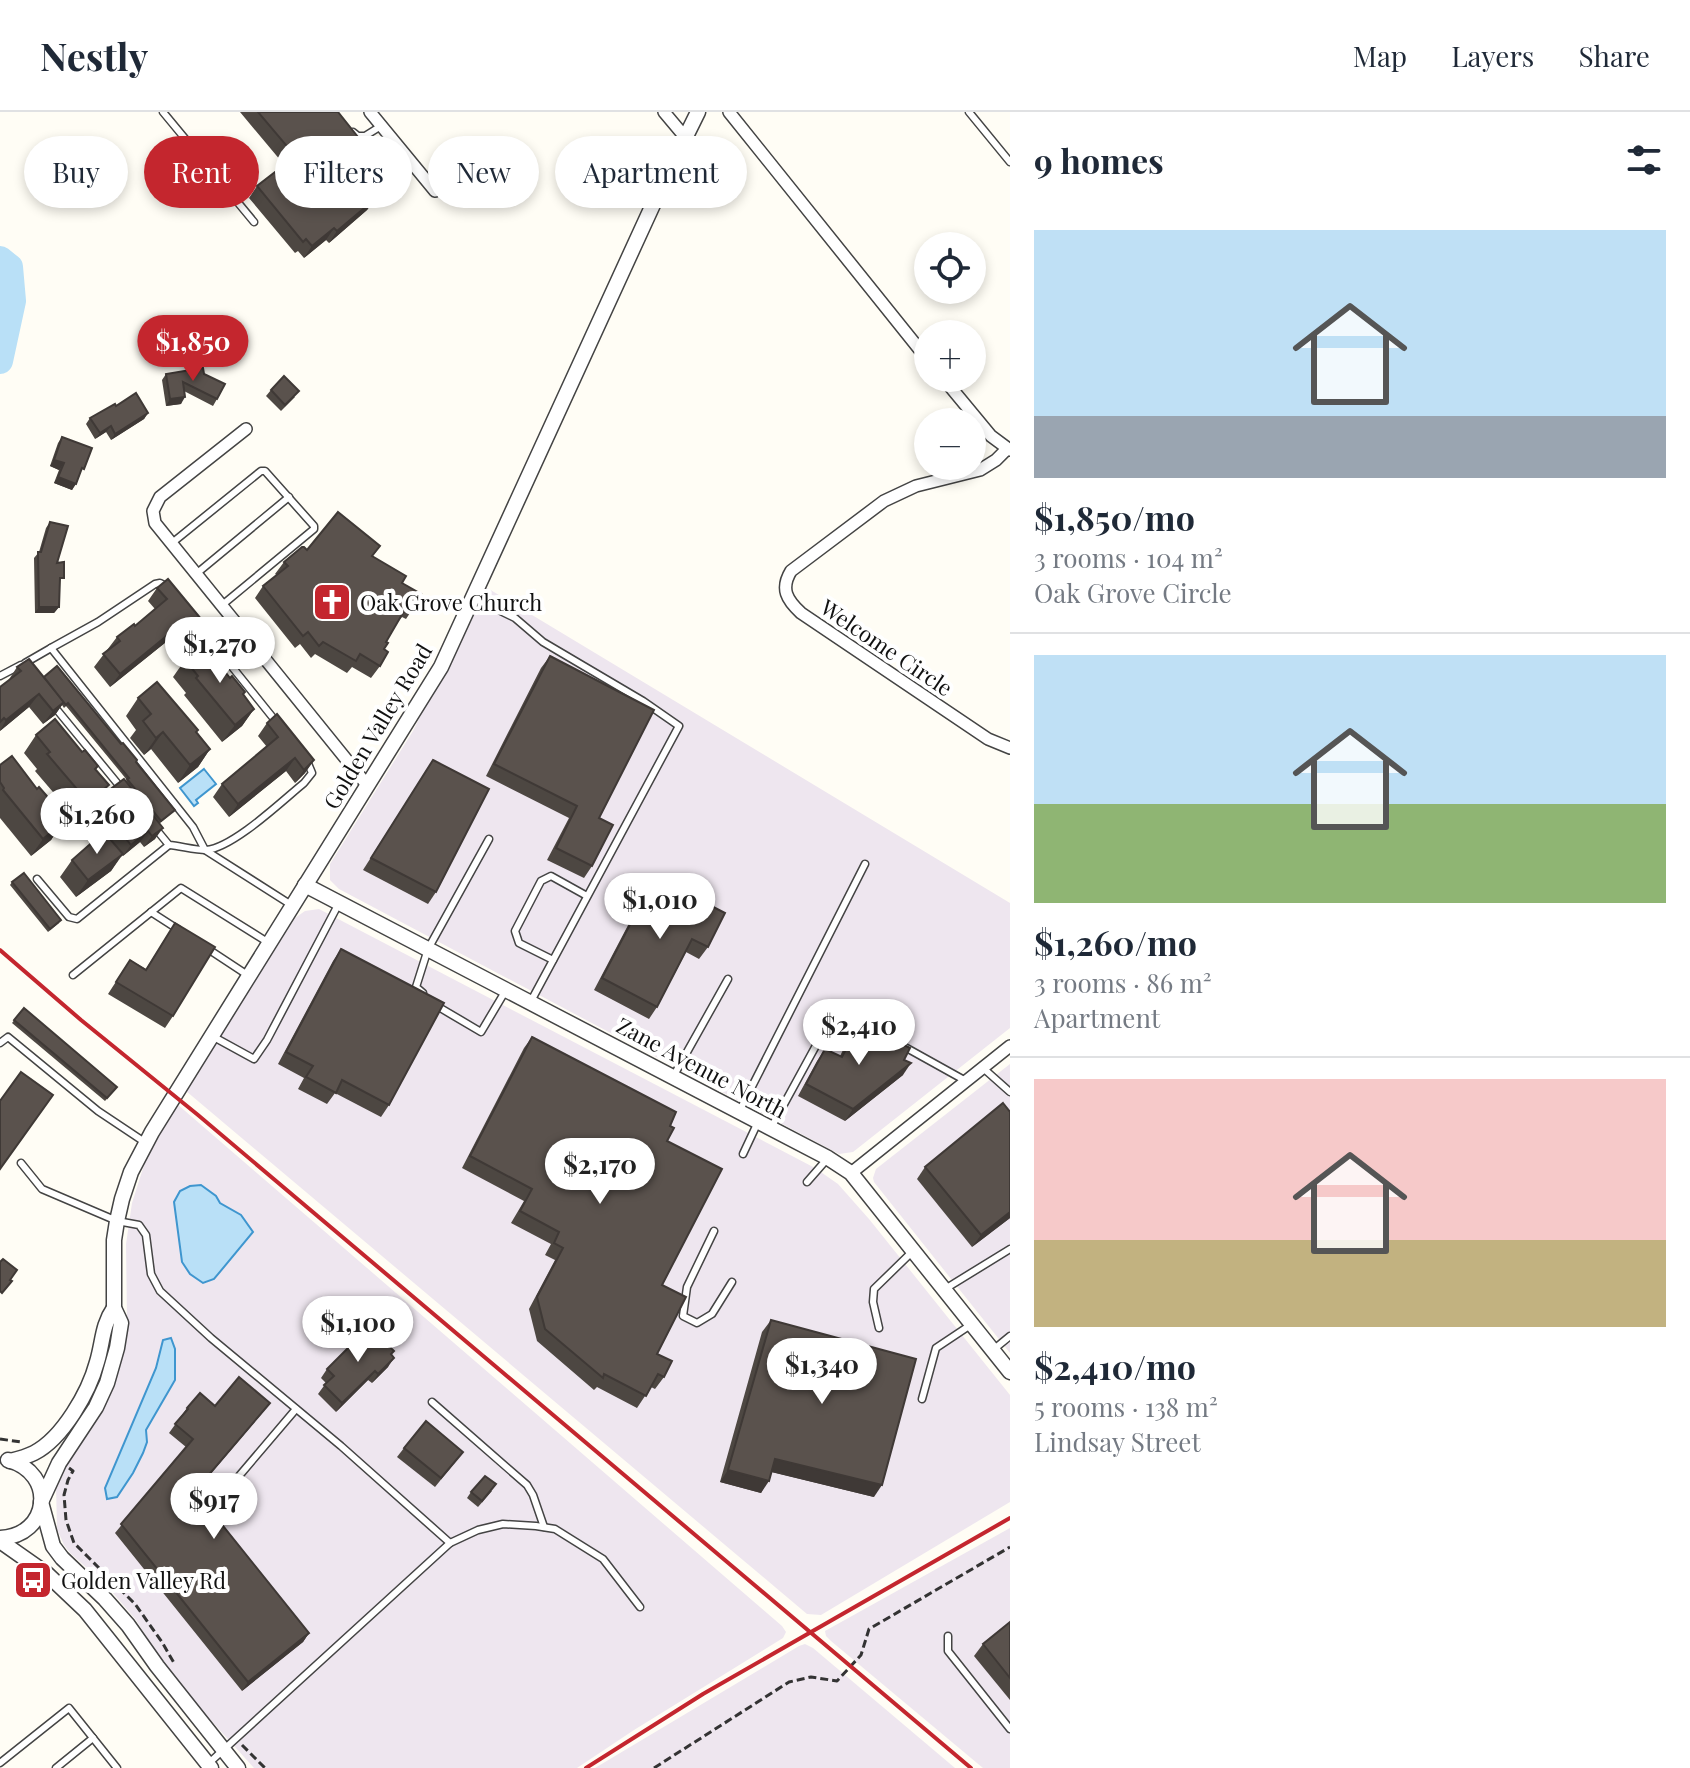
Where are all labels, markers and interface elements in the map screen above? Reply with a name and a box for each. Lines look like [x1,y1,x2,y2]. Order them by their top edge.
text: Nestly [40,30,148,81]
text: Map [1353,37,1407,74]
text: Layers [1451,37,1534,74]
text: Share [1578,37,1650,74]
chip: Buy [24,136,128,208]
chip: Rent [144,136,259,208]
chip: Filters [275,136,412,208]
chip: New [428,136,539,208]
chip: Apartment [555,136,747,208]
text: 9 homes [1034,137,1164,183]
icon: filters [1622,138,1666,182]
map controls [914,232,986,480]
button: locate [914,232,986,304]
icon: home [1278,282,1422,426]
pin: $1,850 [128,315,258,383]
button: + [914,320,986,392]
text: $1,850 [155,323,231,358]
button: − [914,408,986,480]
text: $1,850/mo [1034,494,1195,540]
text: 3 rooms · 104 m² [1034,540,1223,575]
text: Oak Grove Circle [1034,575,1232,610]
church icon: Oak Grove Church [311,581,353,623]
place label: Oak Grove Church [360,587,542,617]
street label: Welcome Circle [814,591,959,702]
pin: $1,270 [155,617,285,685]
text: $1,270 [183,625,257,660]
street label: Golden Valley Road [316,638,438,814]
icon: home [1278,707,1422,851]
pin: $1,260 [32,788,162,856]
text: $1,260 [59,796,135,831]
pin: $1,010 [595,873,725,941]
text: $1,010 [622,881,698,916]
text: $1,260/mo [1034,919,1197,965]
text: 3 rooms · 86 m² [1034,965,1212,1000]
pin: $2,410 [794,999,924,1067]
text: Apartment [1034,1000,1160,1035]
text: $2,410 [821,1007,897,1042]
street label: Zane Avenue North [612,1009,792,1125]
icon: home [1278,1131,1422,1275]
pin: $2,170 [535,1138,665,1206]
text: $2,170 [563,1146,637,1181]
pin: $1,100 [293,1296,423,1364]
text: $1,100 [320,1304,396,1339]
pin: $1,340 [757,1338,887,1406]
text: $2,410/mo [1034,1343,1196,1389]
text: $1,340 [785,1346,859,1381]
text: 5 rooms · 138 m² [1034,1389,1218,1424]
text: Lindsay Street [1034,1424,1201,1459]
pin: $917 [167,1473,261,1541]
text: $917 [188,1481,240,1516]
bus stop icon: Golden Valley Rd [12,1559,54,1601]
place label: Golden Valley Rd [61,1565,226,1595]

